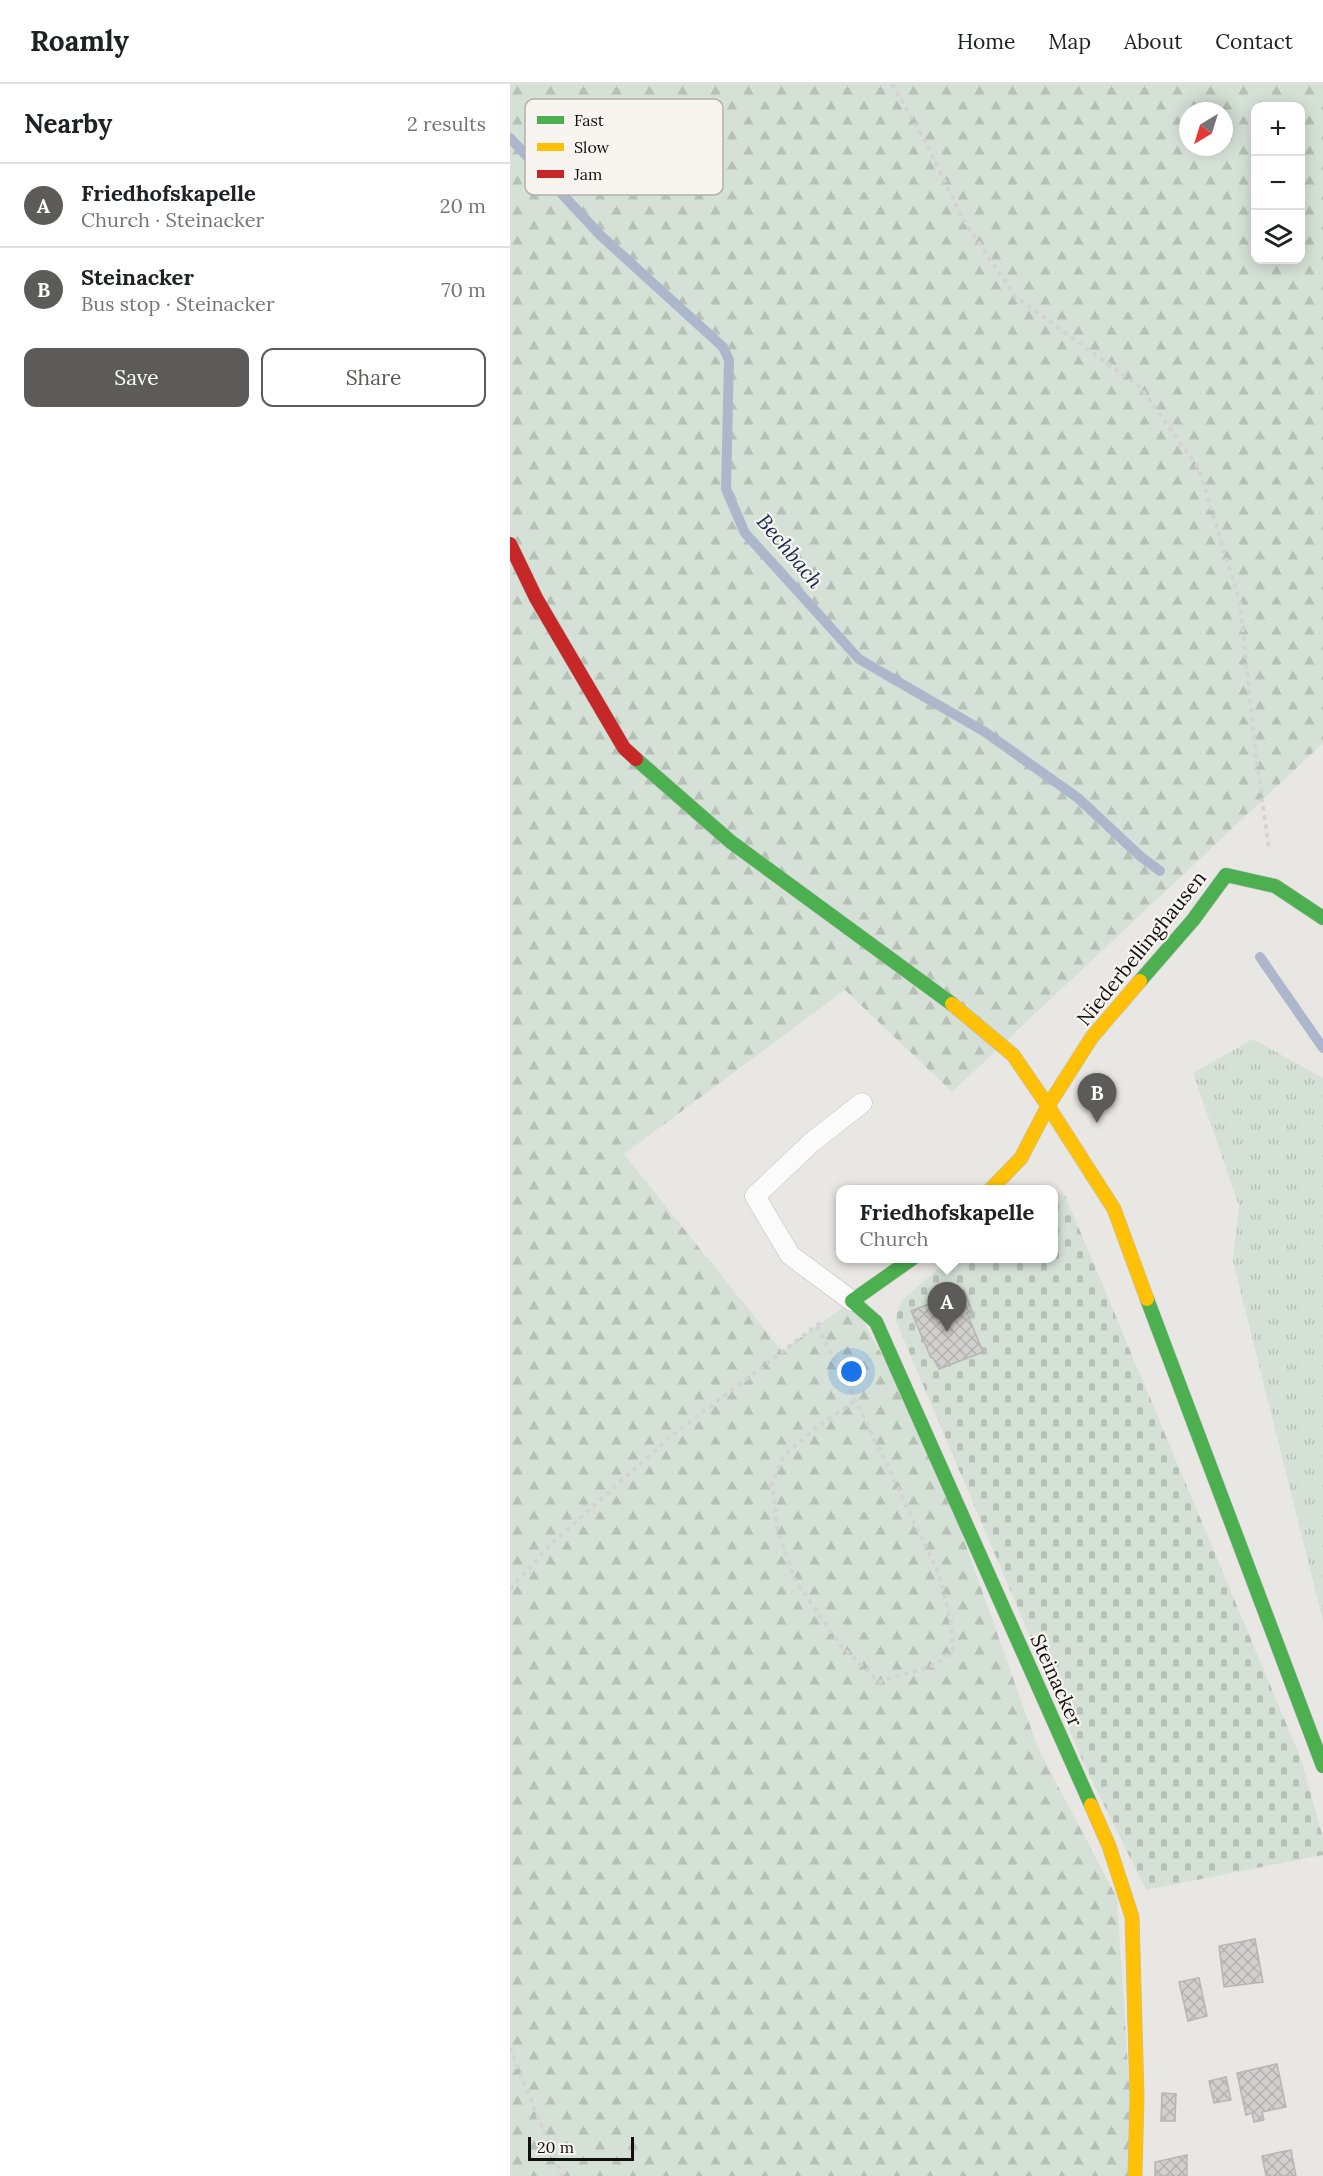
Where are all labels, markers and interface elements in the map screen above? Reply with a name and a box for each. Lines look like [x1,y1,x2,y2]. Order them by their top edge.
text: Roamly [30,23,129,59]
text: Home [957,28,1015,55]
text: Map [1048,28,1091,55]
text: About [1124,28,1182,55]
text: Contact [1215,28,1293,55]
legend [525,99,723,195]
north arrow [1179,102,1233,156]
map controls [1251,102,1305,264]
button: + [1251,102,1305,156]
text: Nearby [24,107,112,140]
text: Fast [574,110,605,130]
text: 2 results [407,111,486,136]
text: Slow [574,137,610,157]
button: − [1251,156,1305,210]
text: Jam [573,164,602,184]
text: Friedhofskapelle [81,179,256,207]
text: A [37,193,50,218]
text: 20 m [440,193,486,218]
text: Church · Steinacker [81,207,264,232]
button: layers [1251,210,1305,264]
text: Steinacker [81,263,194,291]
text: B [37,277,50,302]
text: 70 m [441,277,486,302]
text: Bus stop · Steinacker [81,291,275,316]
button: Save [24,348,249,407]
button: Share [261,348,486,407]
water label: Bechbach [751,508,829,594]
street label: Niederbellinghausen [1071,866,1211,1030]
pin: B [1078,1074,1116,1123]
popup [836,1185,1058,1263]
text: Friedhofskapelle [860,1198,1034,1226]
text: Church [860,1226,929,1251]
pin: A [928,1282,966,1332]
your location [837,1357,866,1386]
street label: Steinacker [1026,1630,1089,1730]
scale bar [528,2134,634,2162]
text: 20 m [537,2137,574,2157]

